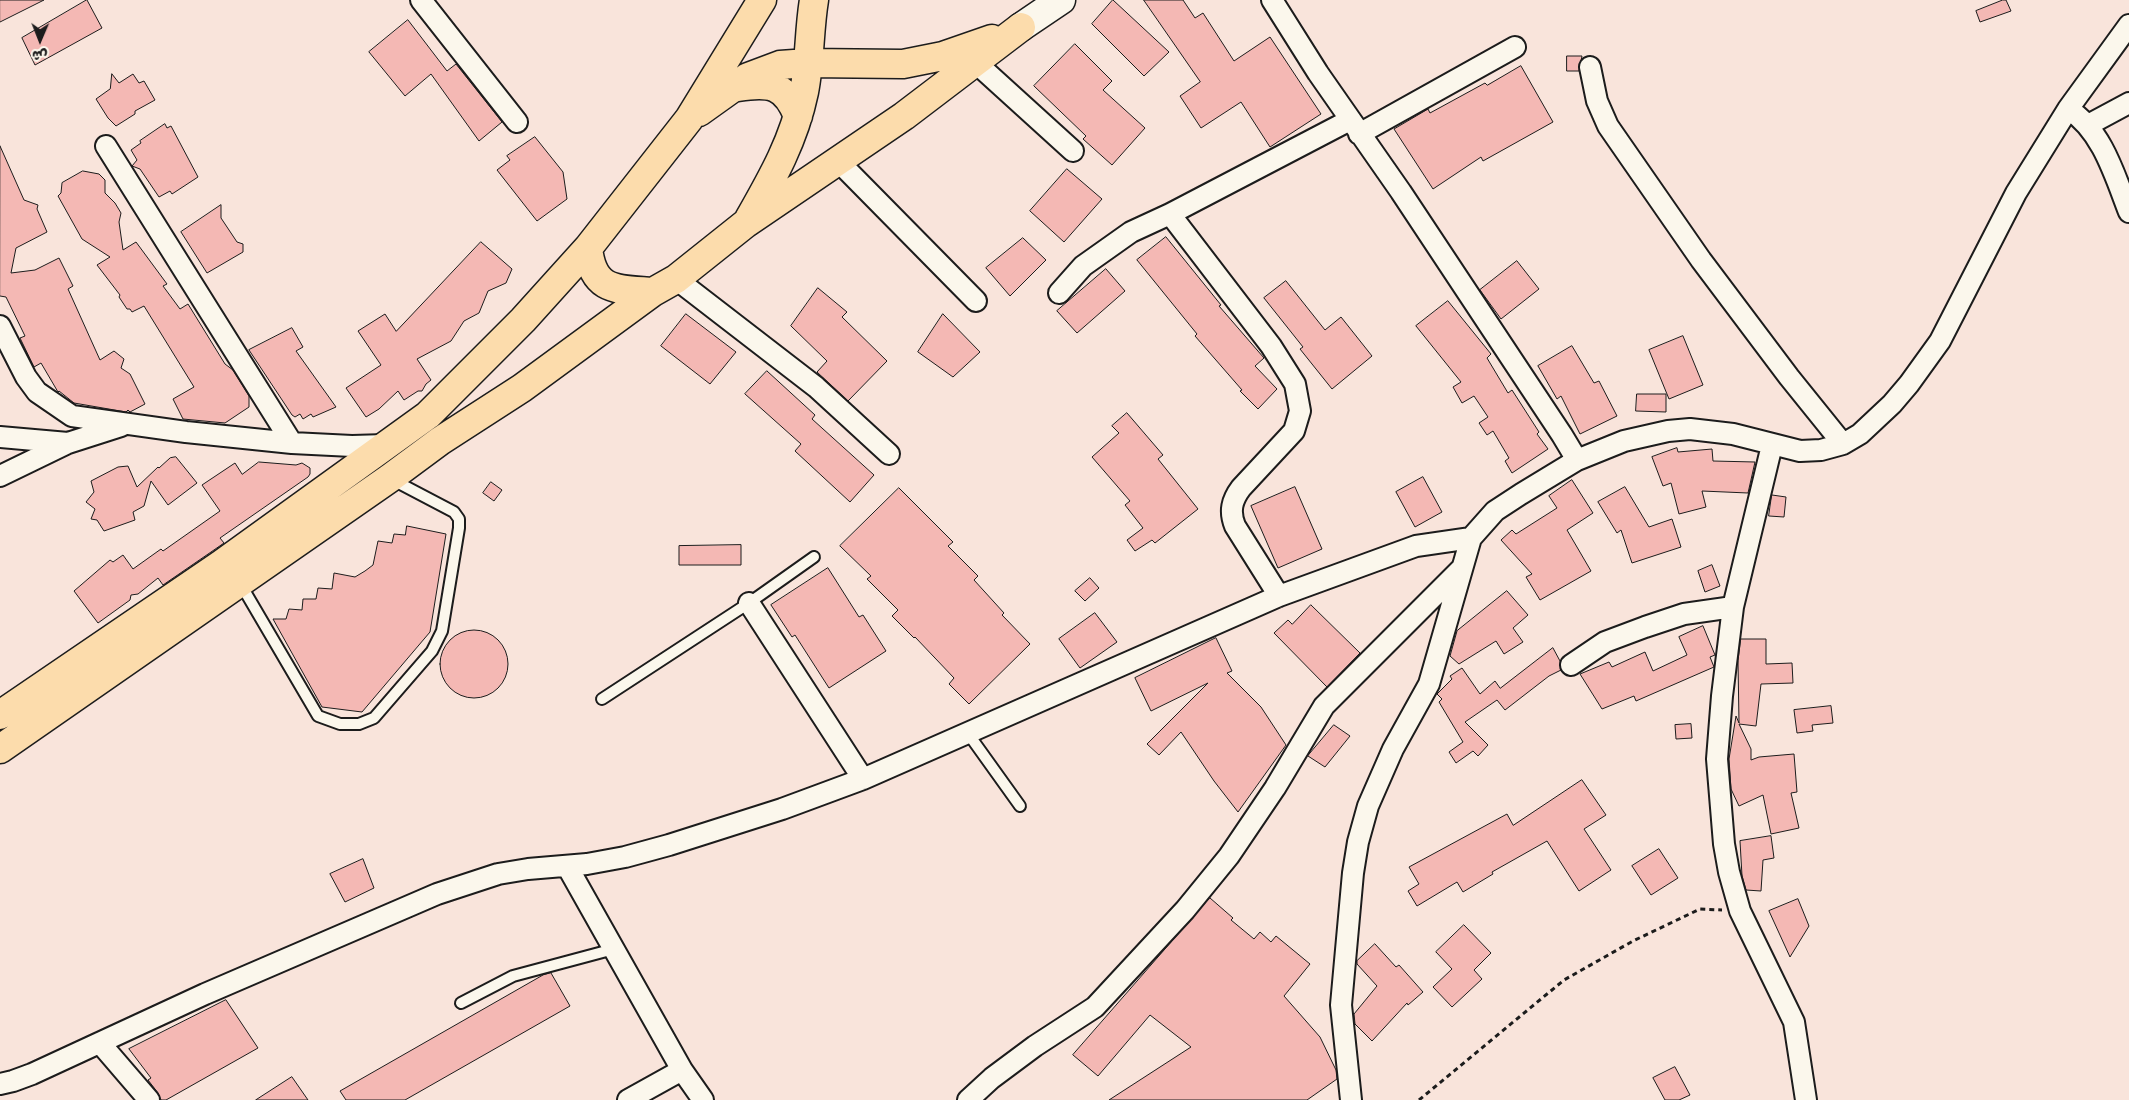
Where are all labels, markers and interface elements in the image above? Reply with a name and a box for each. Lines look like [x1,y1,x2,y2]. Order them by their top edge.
north arrow [15,15,65,65]
text: ش [32,47,48,64]

